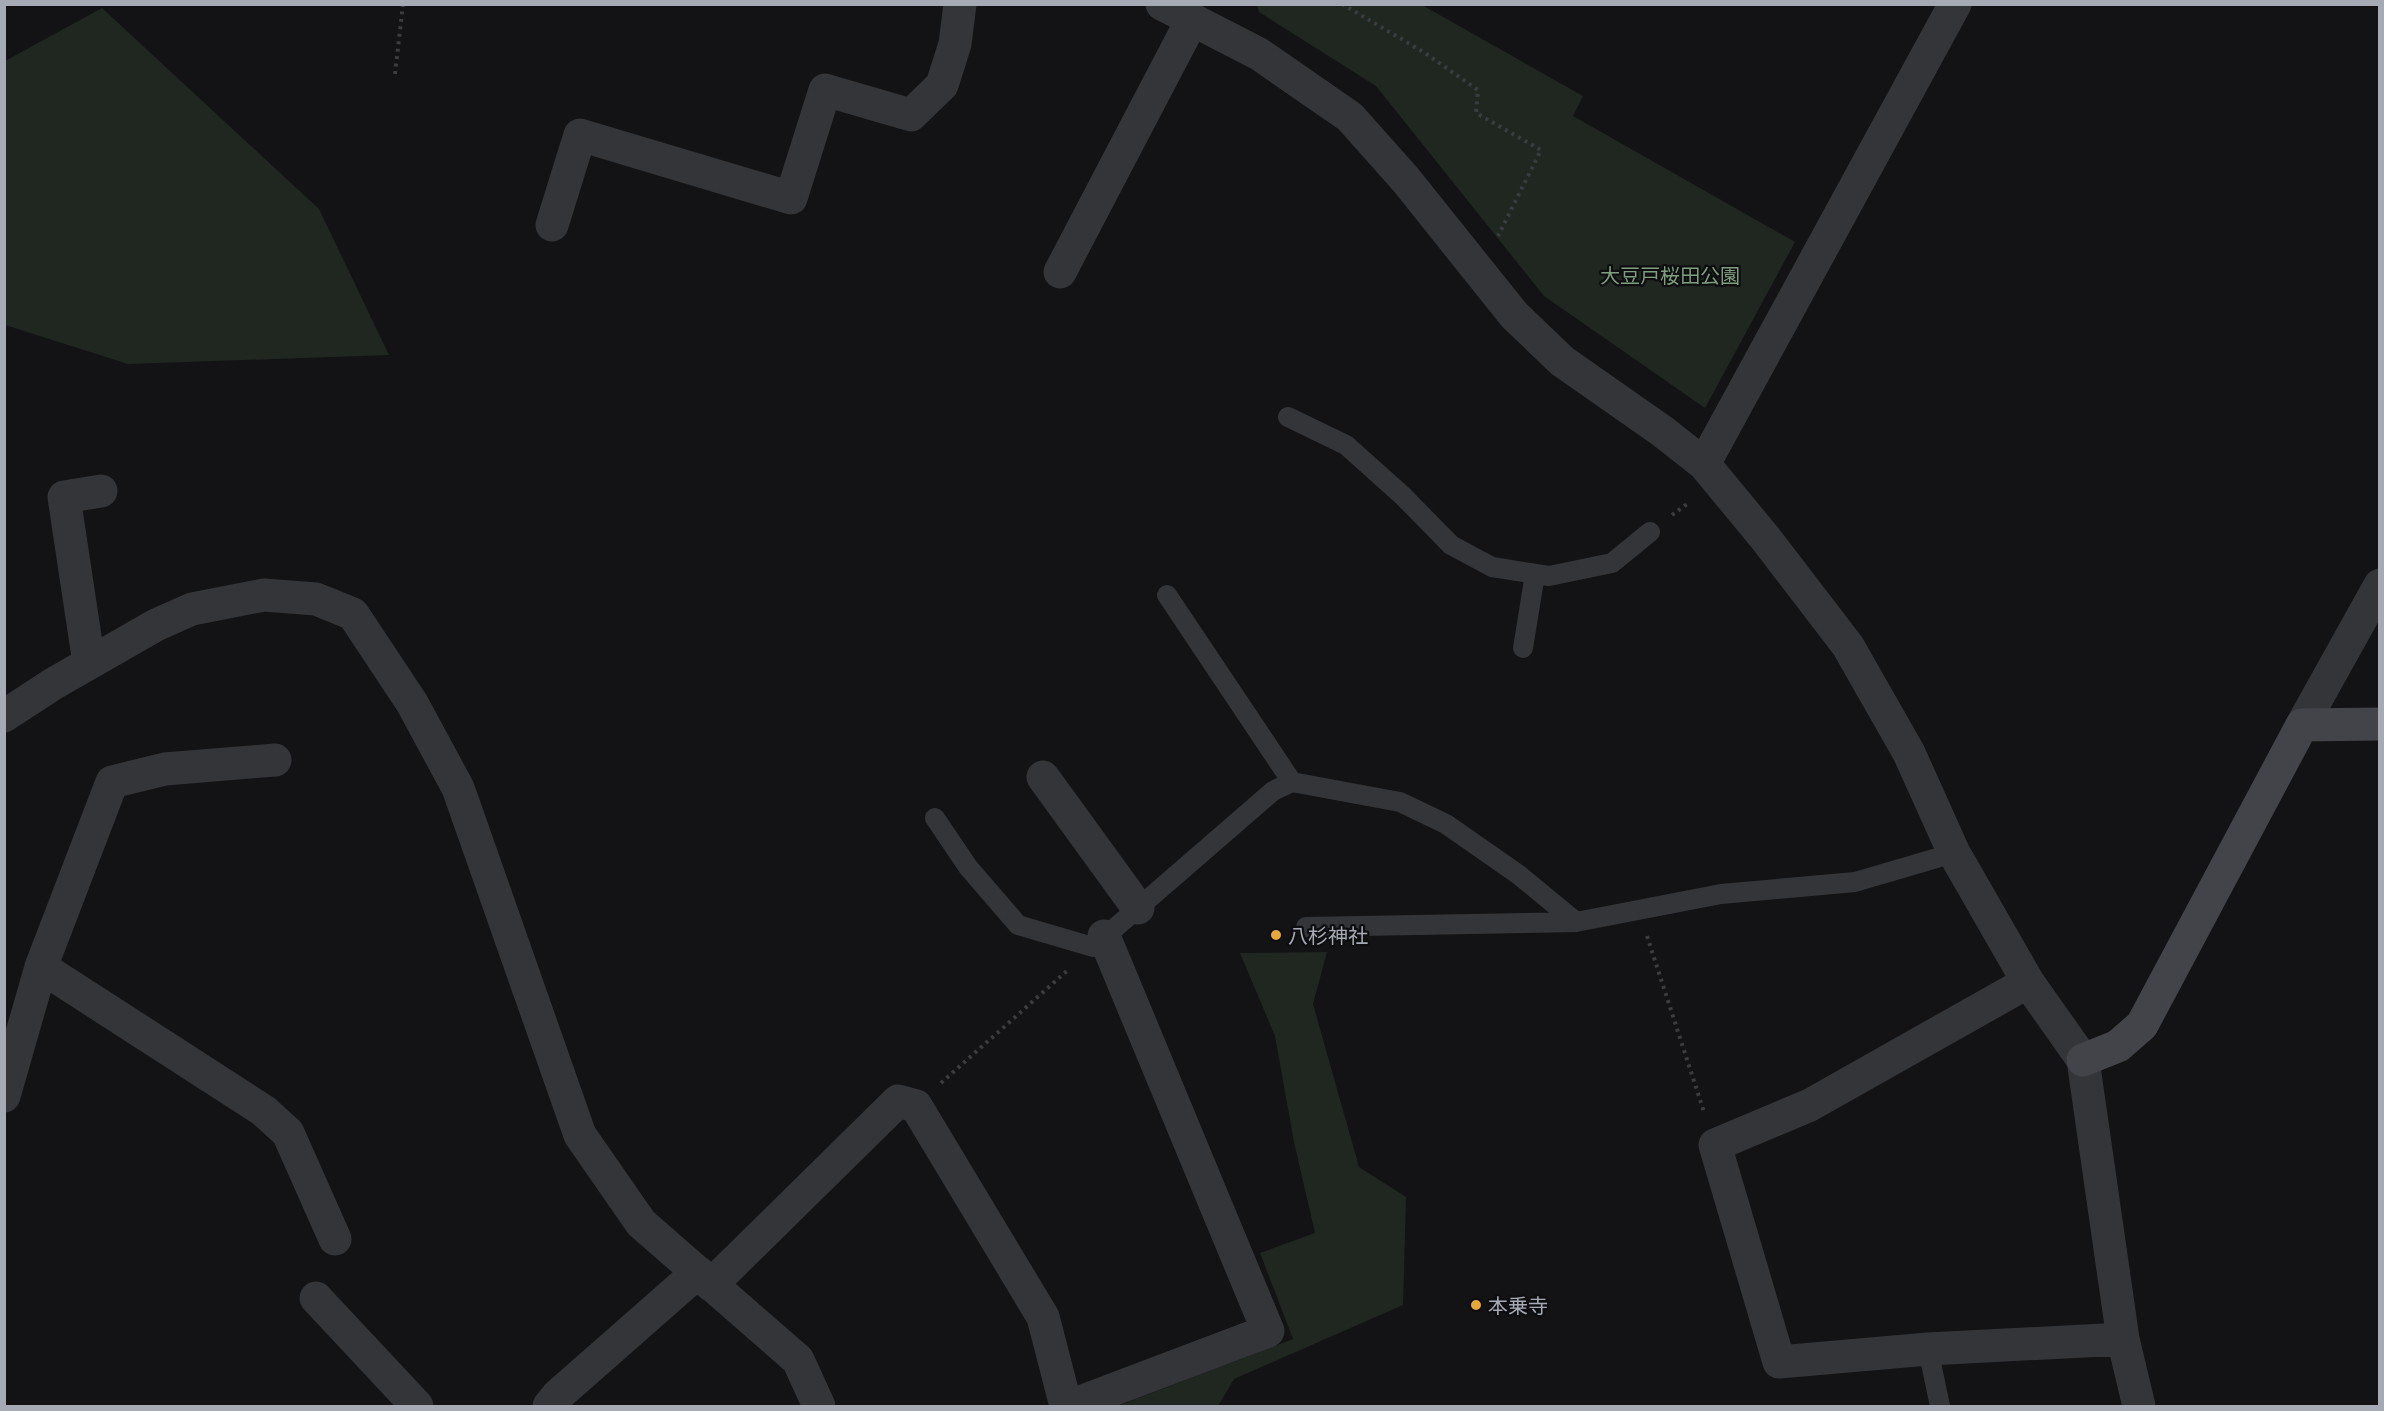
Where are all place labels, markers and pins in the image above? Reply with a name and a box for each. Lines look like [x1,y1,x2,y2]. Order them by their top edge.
place label: 八杉神社 [1288,922,1368,949]
marker: 八杉神社 [1269,928,1283,942]
place label: 本乗寺 [1488,1292,1548,1319]
marker: 本乗寺 [1469,1298,1483,1312]

